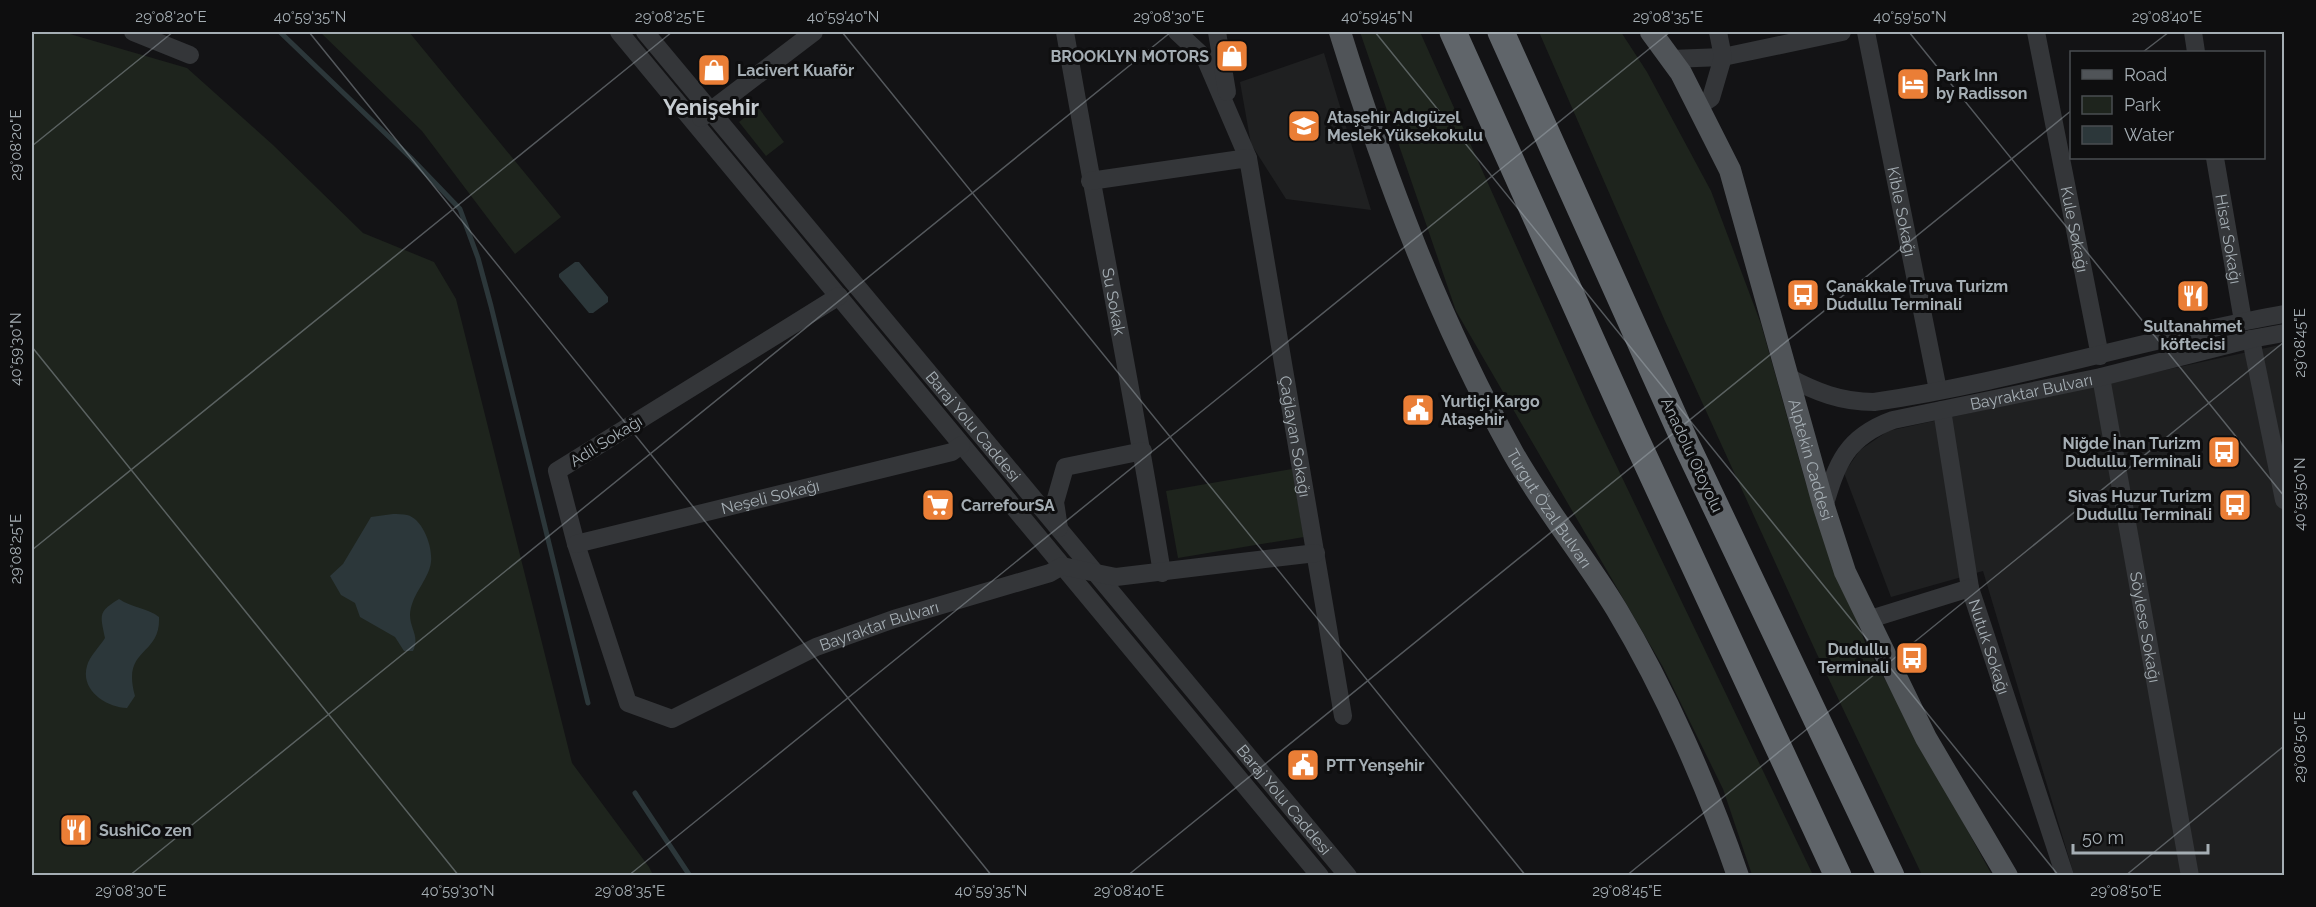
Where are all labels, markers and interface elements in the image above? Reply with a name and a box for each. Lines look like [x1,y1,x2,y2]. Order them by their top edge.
text: 29°08'20"E [135,8,207,26]
text: 40°59'35"N [274,8,346,26]
text: 29°08'25"E [635,8,705,26]
text: 40°59'40"N [807,8,879,26]
text: 29°08'30"E [1133,8,1205,26]
text: 40°59'45"N [1341,8,1413,26]
text: 29°08'35"E [1633,8,1703,26]
text: 40°59'50"N [1873,8,1947,26]
text: 29°08'40"E [2132,8,2202,26]
shop icon: BROOKLYN MOTORS [1214,38,1250,74]
place label: BROOKLYN MOTORS [1050,47,1209,66]
legend [2070,51,2265,159]
shop icon: Lacivert Kuaför [696,52,732,88]
place label: Lacivert Kuaför [737,61,854,80]
text: Road [2124,64,2167,85]
hotel icon: Park Inn by Radisson [1895,66,1931,102]
place label: Park Inn by Radisson [1936,66,2027,103]
district label: Yenişehir [663,94,759,120]
text: Park [2124,94,2161,115]
school or university icon: Ataşehir Adıgüzel Meslek Yüksekokulu [1286,108,1322,144]
place label: Ataşehir Adıgüzel Meslek Yüksekokulu [1327,108,1483,145]
text: 29°08'20"E [7,109,25,181]
text: Water [2124,124,2175,145]
street label: Kible Sokağı [1884,165,1920,258]
street label: Kule Sokağı [2057,185,2093,274]
street label: Hisar Sokağı [2212,192,2246,285]
street label: Su Sokak [1099,266,1130,337]
bus stop icon: Çanakkale Truva Turizm Dudullu Terminali [1785,277,1821,313]
place label: Çanakkale Truva Turizm Dudullu Terminali [1826,277,2008,314]
restaurant icon: Sultanahmet köftecisi [2175,278,2211,314]
text: 29°08'45"E [2291,308,2309,378]
text: 40°59'30"N [7,312,25,386]
place label: Sultanahmet köftecisi [2143,317,2243,354]
street label: Baraj Yolu Caddesi [922,367,1025,485]
street label: Bayraktar Bulvarı [1968,370,2094,413]
street label: Çağlayan Sokağı [1276,374,1315,498]
public building icon: Yurtiçi Kargo Ataşehir [1400,392,1436,428]
place label: Yurtiçi Kargo Ataşehir [1441,392,1540,429]
street label: Anadolu Otoyolu [1657,395,1727,515]
street label: Alptekin Caddesi [1785,397,1837,523]
street label: Adil Sokağı [566,411,646,471]
place label: Niğde İnan Turizm Dudullu Terminali [2062,433,2201,471]
bus stop icon: Niğde İnan Turizm Dudullu Terminali [2206,434,2242,470]
street label: Turgut Özal Bulvarı [1503,445,1596,571]
text: 40°59'50"N [2291,457,2309,531]
street label: Neşeli Sokağı [719,475,821,518]
supermarket icon: CarrefourSA [920,487,956,523]
place label: Sivas Huzur Turizm Dudullu Terminali [2068,487,2212,524]
bus stop icon: Sivas Huzur Turizm Dudullu Terminali [2217,487,2253,523]
place label: CarrefourSA [961,496,1055,515]
text: 29°08'25"E [7,514,25,584]
street label: Söylese Sokağı [2126,570,2165,684]
street label: Bayraktar Bulvarı [817,597,941,654]
street label: Nutuk Sokağı [1965,597,2014,697]
place label: Dudullu Terminali [1818,640,1889,677]
bus stop icon: Dudullu Terminali [1894,640,1930,676]
text: 29°08'50"E [2291,711,2309,783]
street label: Baraj Yolu Caddesi [1233,741,1336,859]
public building icon: PTT Yenşehir [1285,747,1321,783]
place label: PTT Yenşehir [1326,756,1424,775]
restaurant icon: SushiCo zen [58,812,94,848]
scale bar [2073,817,2208,855]
place label: SushiCo zen [99,821,192,840]
text: 50 m [2082,827,2124,848]
text: 29°08'30"E [95,882,167,900]
text: 40°59'30"N [421,882,495,900]
text: 29°08'35"E [595,882,665,900]
text: 40°59'35"N [955,882,1027,900]
text: 29°08'40"E [1094,882,1164,900]
text: 29°08'45"E [1592,882,1662,900]
text: 29°08'50"E [2090,882,2162,900]

